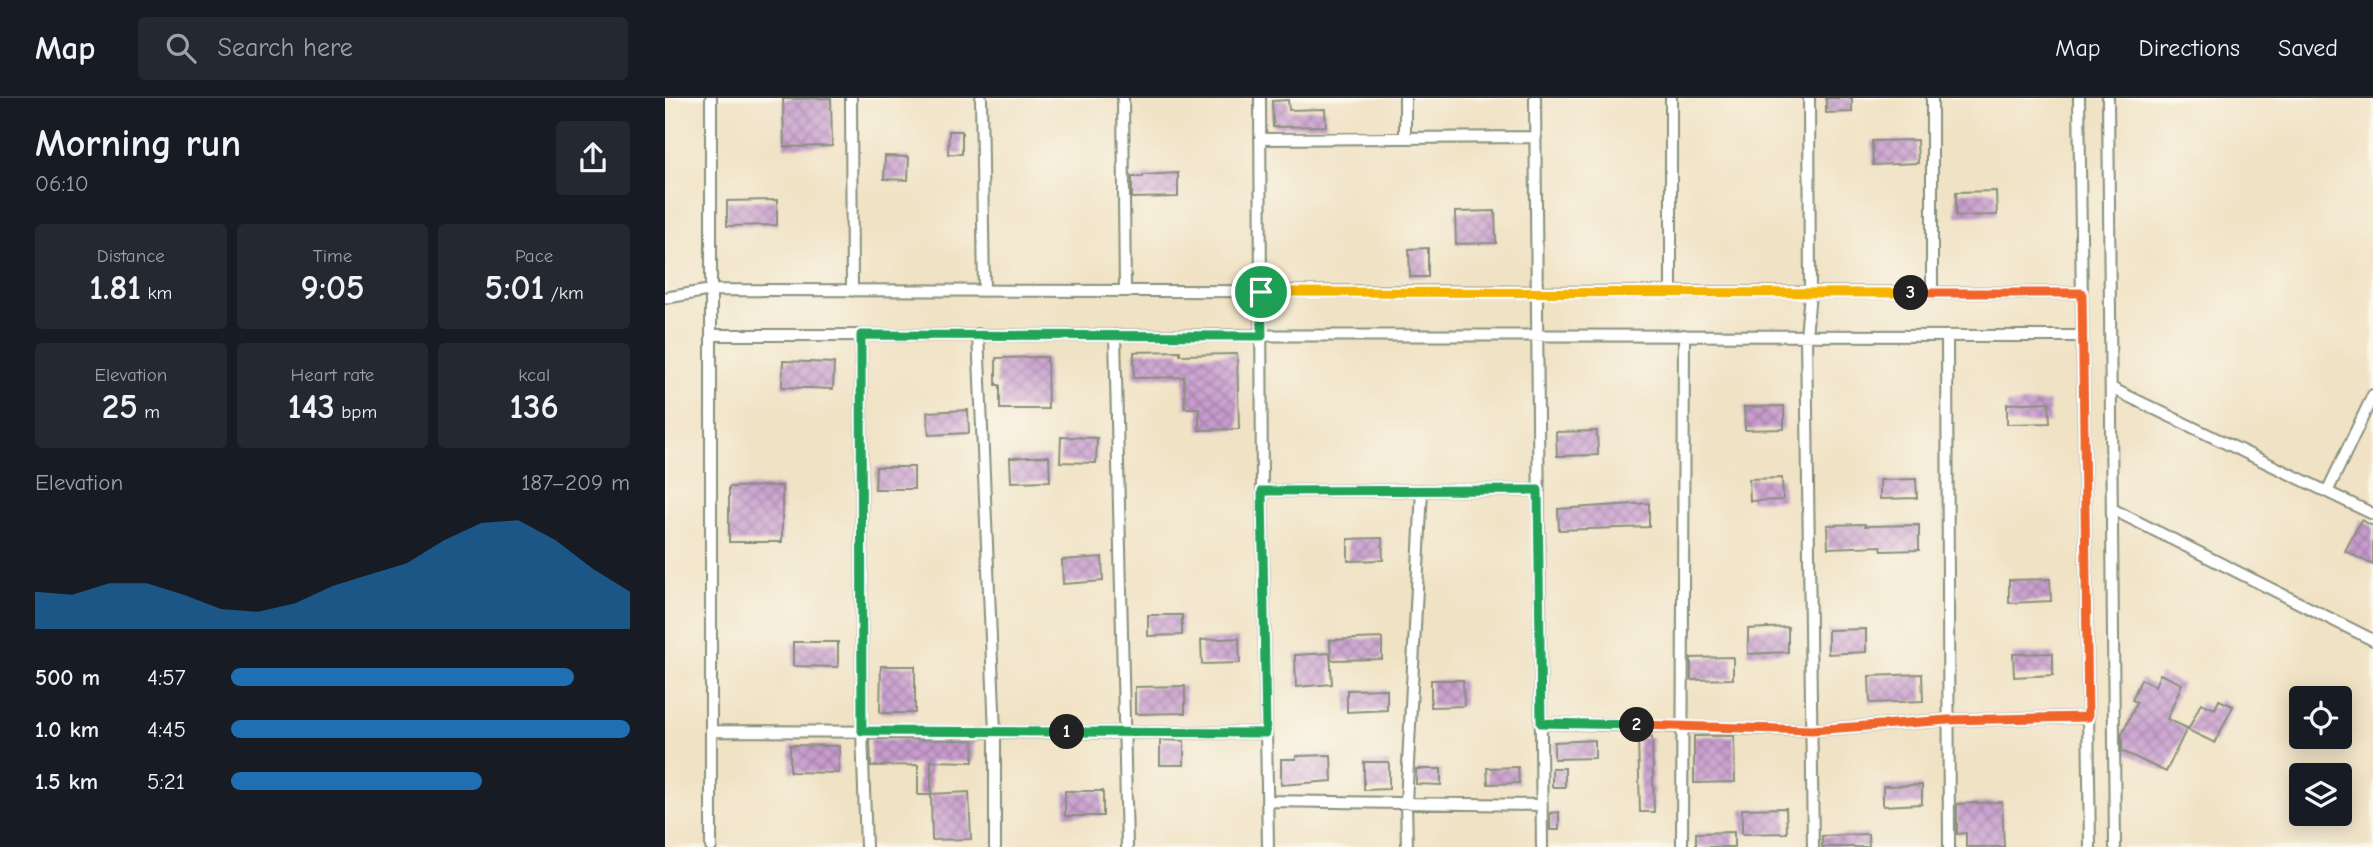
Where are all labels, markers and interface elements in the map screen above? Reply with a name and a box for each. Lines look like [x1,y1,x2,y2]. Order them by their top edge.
search box [138,17,628,80]
text: Map [35,29,96,67]
icon: search [162,29,200,67]
text: Search here [218,33,353,63]
text: Map [2055,34,2101,62]
text: Directions [2139,34,2240,62]
text: Saved [2278,34,2338,62]
button: share [556,121,630,195]
text: Morning run [35,122,241,166]
text: 06:10 [35,170,89,197]
text: Distance [97,245,165,267]
text: Time [313,245,352,267]
text: Pace [515,245,553,267]
pin [1231,262,1291,322]
text: 1.81 [89,267,141,308]
text: 9:05 [300,267,365,308]
text: 5:01 [485,267,544,308]
icon: arrive [1242,273,1280,311]
pin: 3 [1893,276,1929,310]
text: 3 [1906,281,1915,303]
text: km [141,282,172,304]
text: /km [544,282,584,304]
text: Elevation [94,364,167,386]
text: Heart rate [291,364,374,386]
text: kcal [518,364,550,386]
text: 25 [102,386,138,427]
text: 143 [288,386,335,427]
text: 136 [510,386,559,427]
text: m [138,401,160,423]
text: bpm [335,401,377,423]
text: Elevation [35,469,123,496]
text: 187–209 m [521,469,630,496]
text: 500 m [35,664,100,691]
text: 4:57 [147,664,186,691]
map controls [2289,686,2352,826]
button: locate [2289,686,2352,749]
pin: 2 [1619,708,1655,742]
text: 2 [1632,713,1641,735]
pin: 1 [1049,714,1085,750]
text: 1.0 km [35,716,99,743]
text: 4:45 [147,716,186,743]
text: 1 [1063,720,1070,742]
button: layers [2289,763,2352,826]
text: 1.5 km [35,768,98,795]
text: 5:21 [147,768,185,795]

